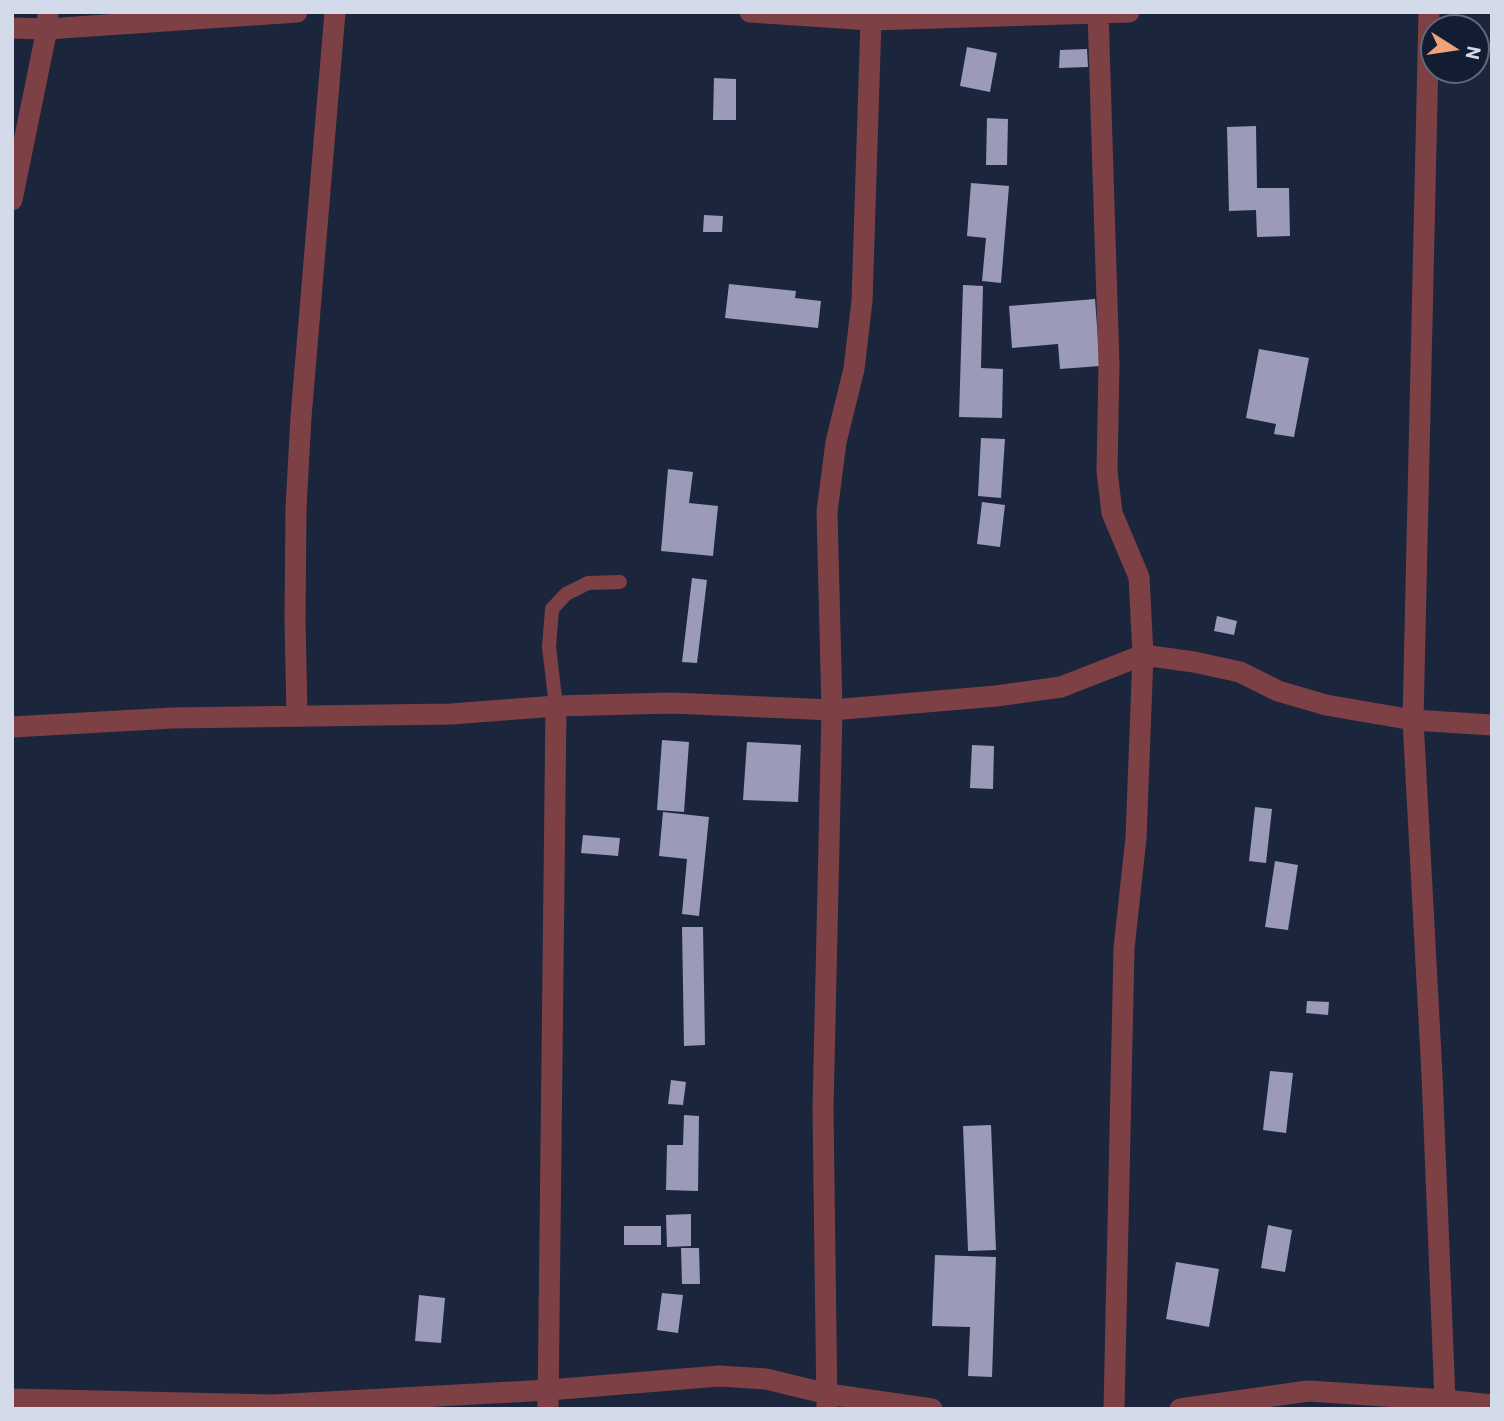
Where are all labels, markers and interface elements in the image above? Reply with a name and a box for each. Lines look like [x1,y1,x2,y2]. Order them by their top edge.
north arrow [1420,14,1490,84]
text: N [1462,44,1487,62]

